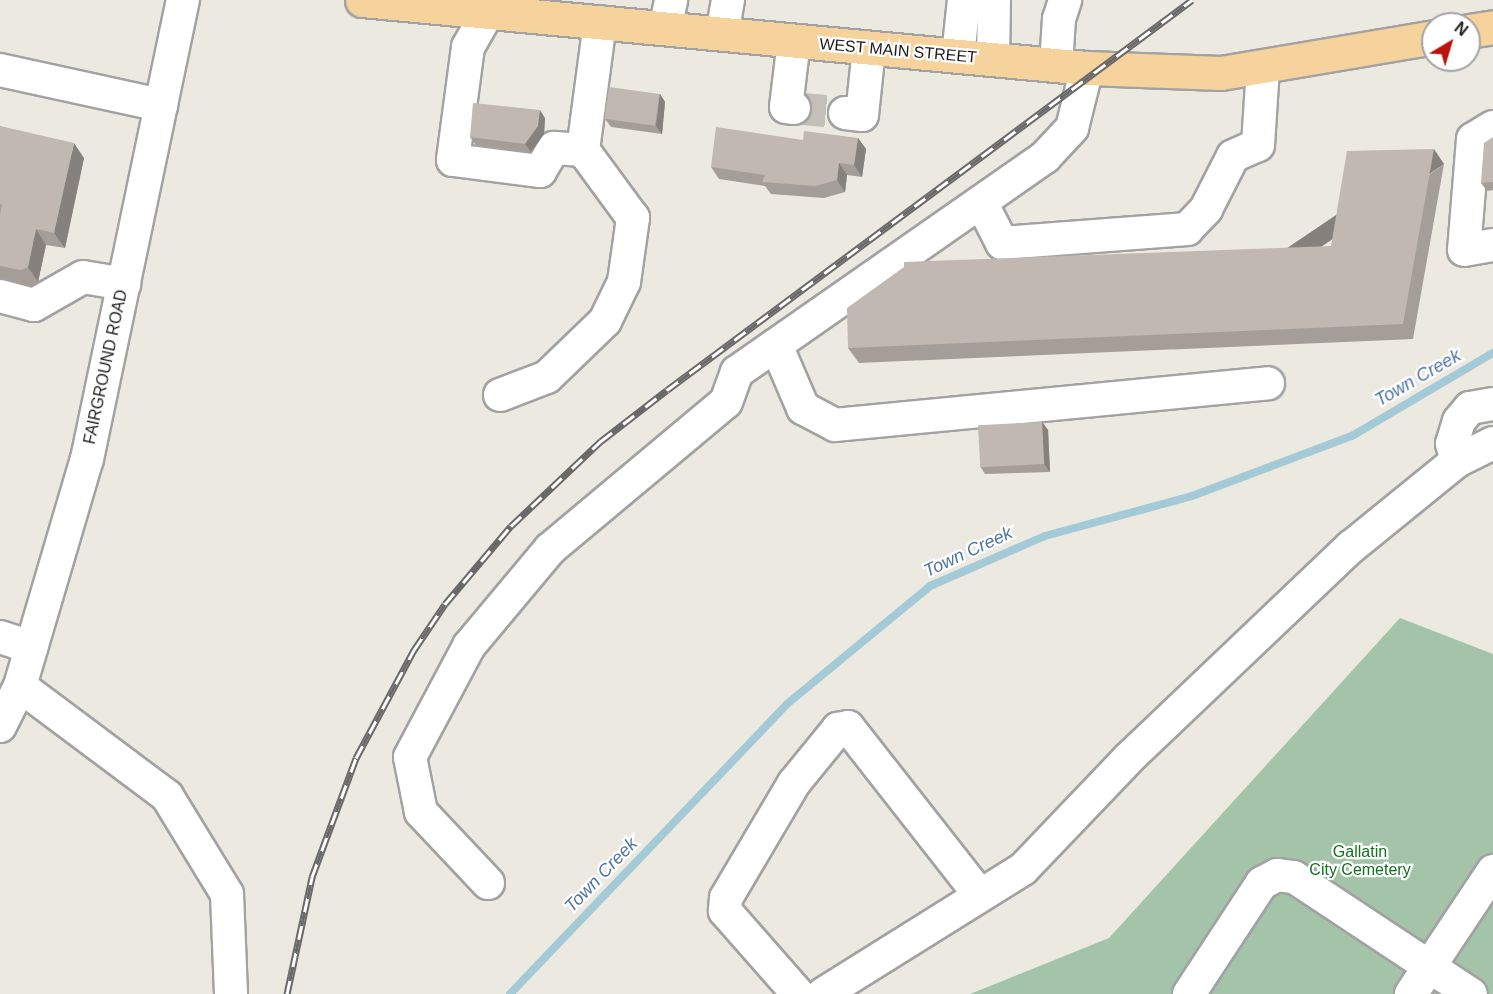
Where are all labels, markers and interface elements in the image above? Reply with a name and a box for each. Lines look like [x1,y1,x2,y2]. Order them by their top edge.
north arrow [1421,12,1481,72]
text: N [1451,19,1471,39]
street label: WEST MAIN STREET [818,35,978,67]
street label: FAIRGROUND ROAD [80,288,132,446]
water label: Town Creek [1371,345,1465,411]
water label: Town Creek [920,522,1016,582]
water label: Town Creek [560,833,642,917]
park label: Gallatin City Cemetery [1309,842,1411,880]

